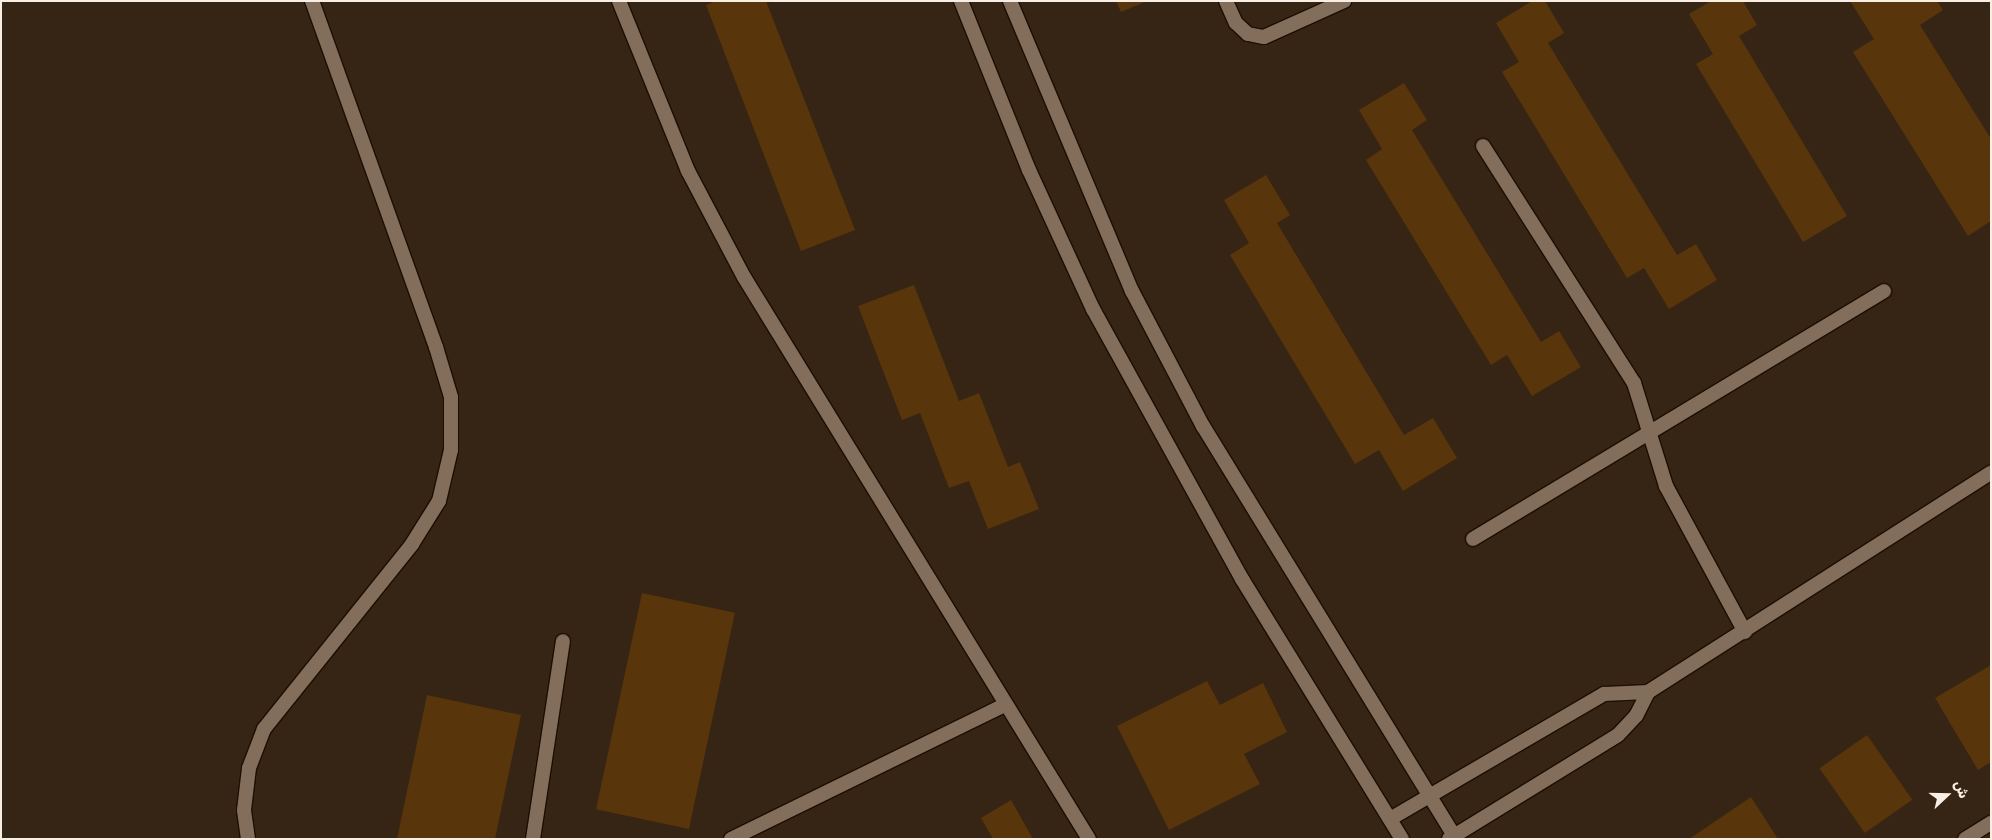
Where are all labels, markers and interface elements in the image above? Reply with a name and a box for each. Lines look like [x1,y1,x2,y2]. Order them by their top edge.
north arrow [1922,770,1972,820]
text: ش [1950,778,1973,801]

